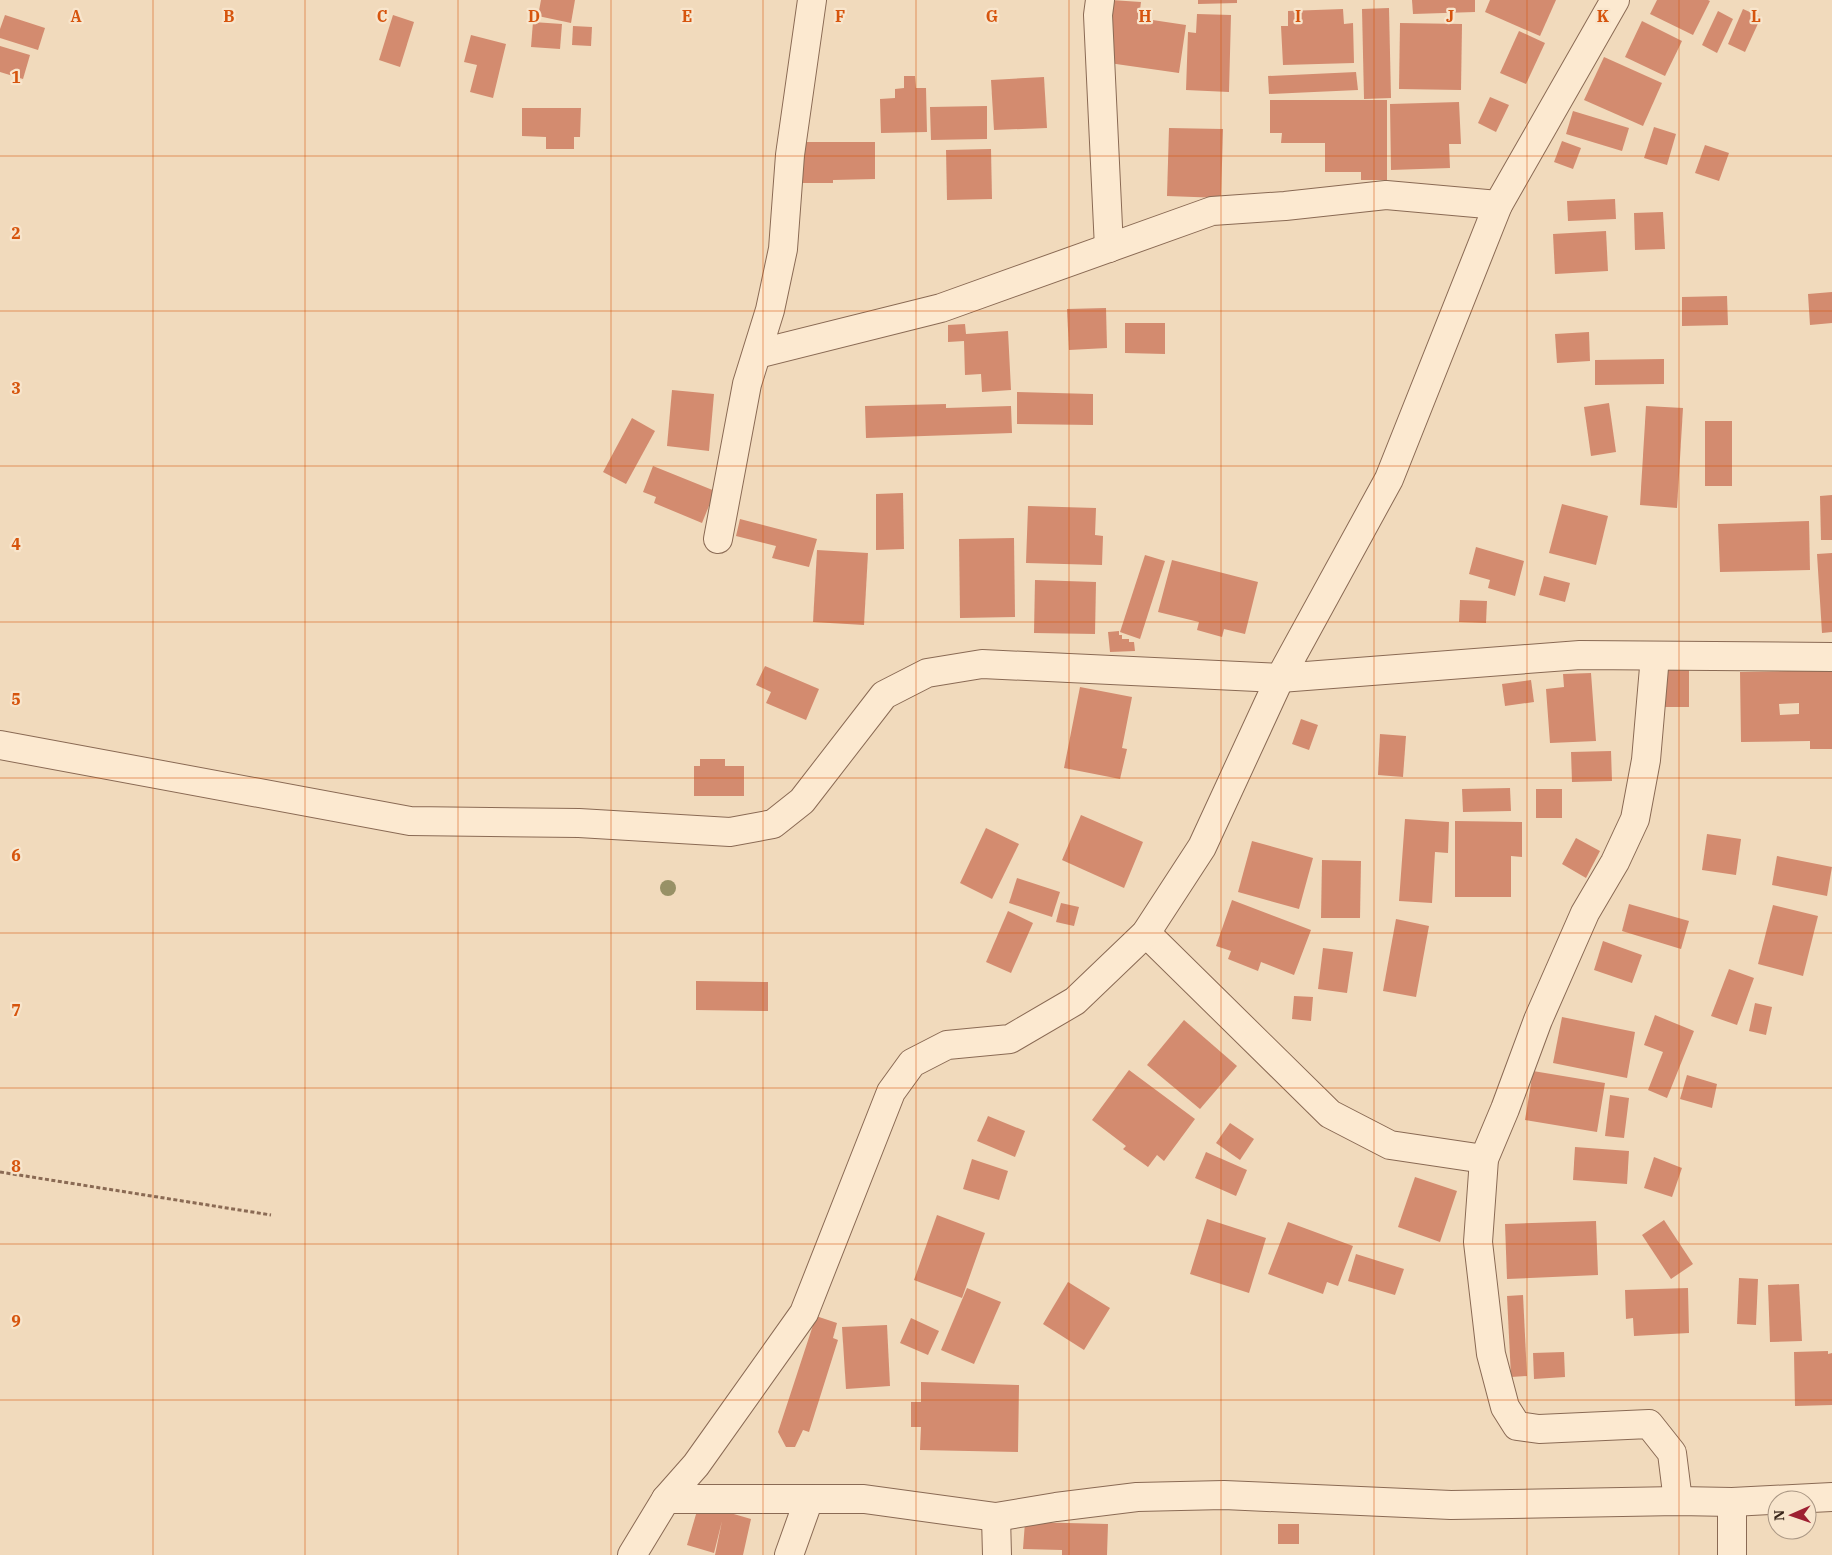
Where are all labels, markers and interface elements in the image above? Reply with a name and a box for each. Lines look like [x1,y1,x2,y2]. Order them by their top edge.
text: A [70,6,82,26]
text: B [223,6,235,26]
text: C [377,6,387,26]
text: D [528,6,540,26]
text: E [682,6,692,26]
text: F [835,6,845,26]
text: G [986,6,998,26]
text: H [1139,6,1152,26]
text: I [1295,6,1301,26]
text: J [1446,6,1454,26]
text: K [1597,6,1610,26]
text: L [1751,6,1761,26]
text: 1 [11,67,21,87]
text: 2 [11,223,21,243]
text: 3 [11,378,21,398]
text: 4 [11,534,21,554]
text: 5 [11,689,21,709]
text: 6 [11,845,21,865]
text: 7 [11,1000,21,1020]
text: 8 [11,1156,21,1176]
text: 9 [11,1311,21,1331]
north arrow [1767,1490,1817,1540]
text: N [1770,1510,1788,1521]

